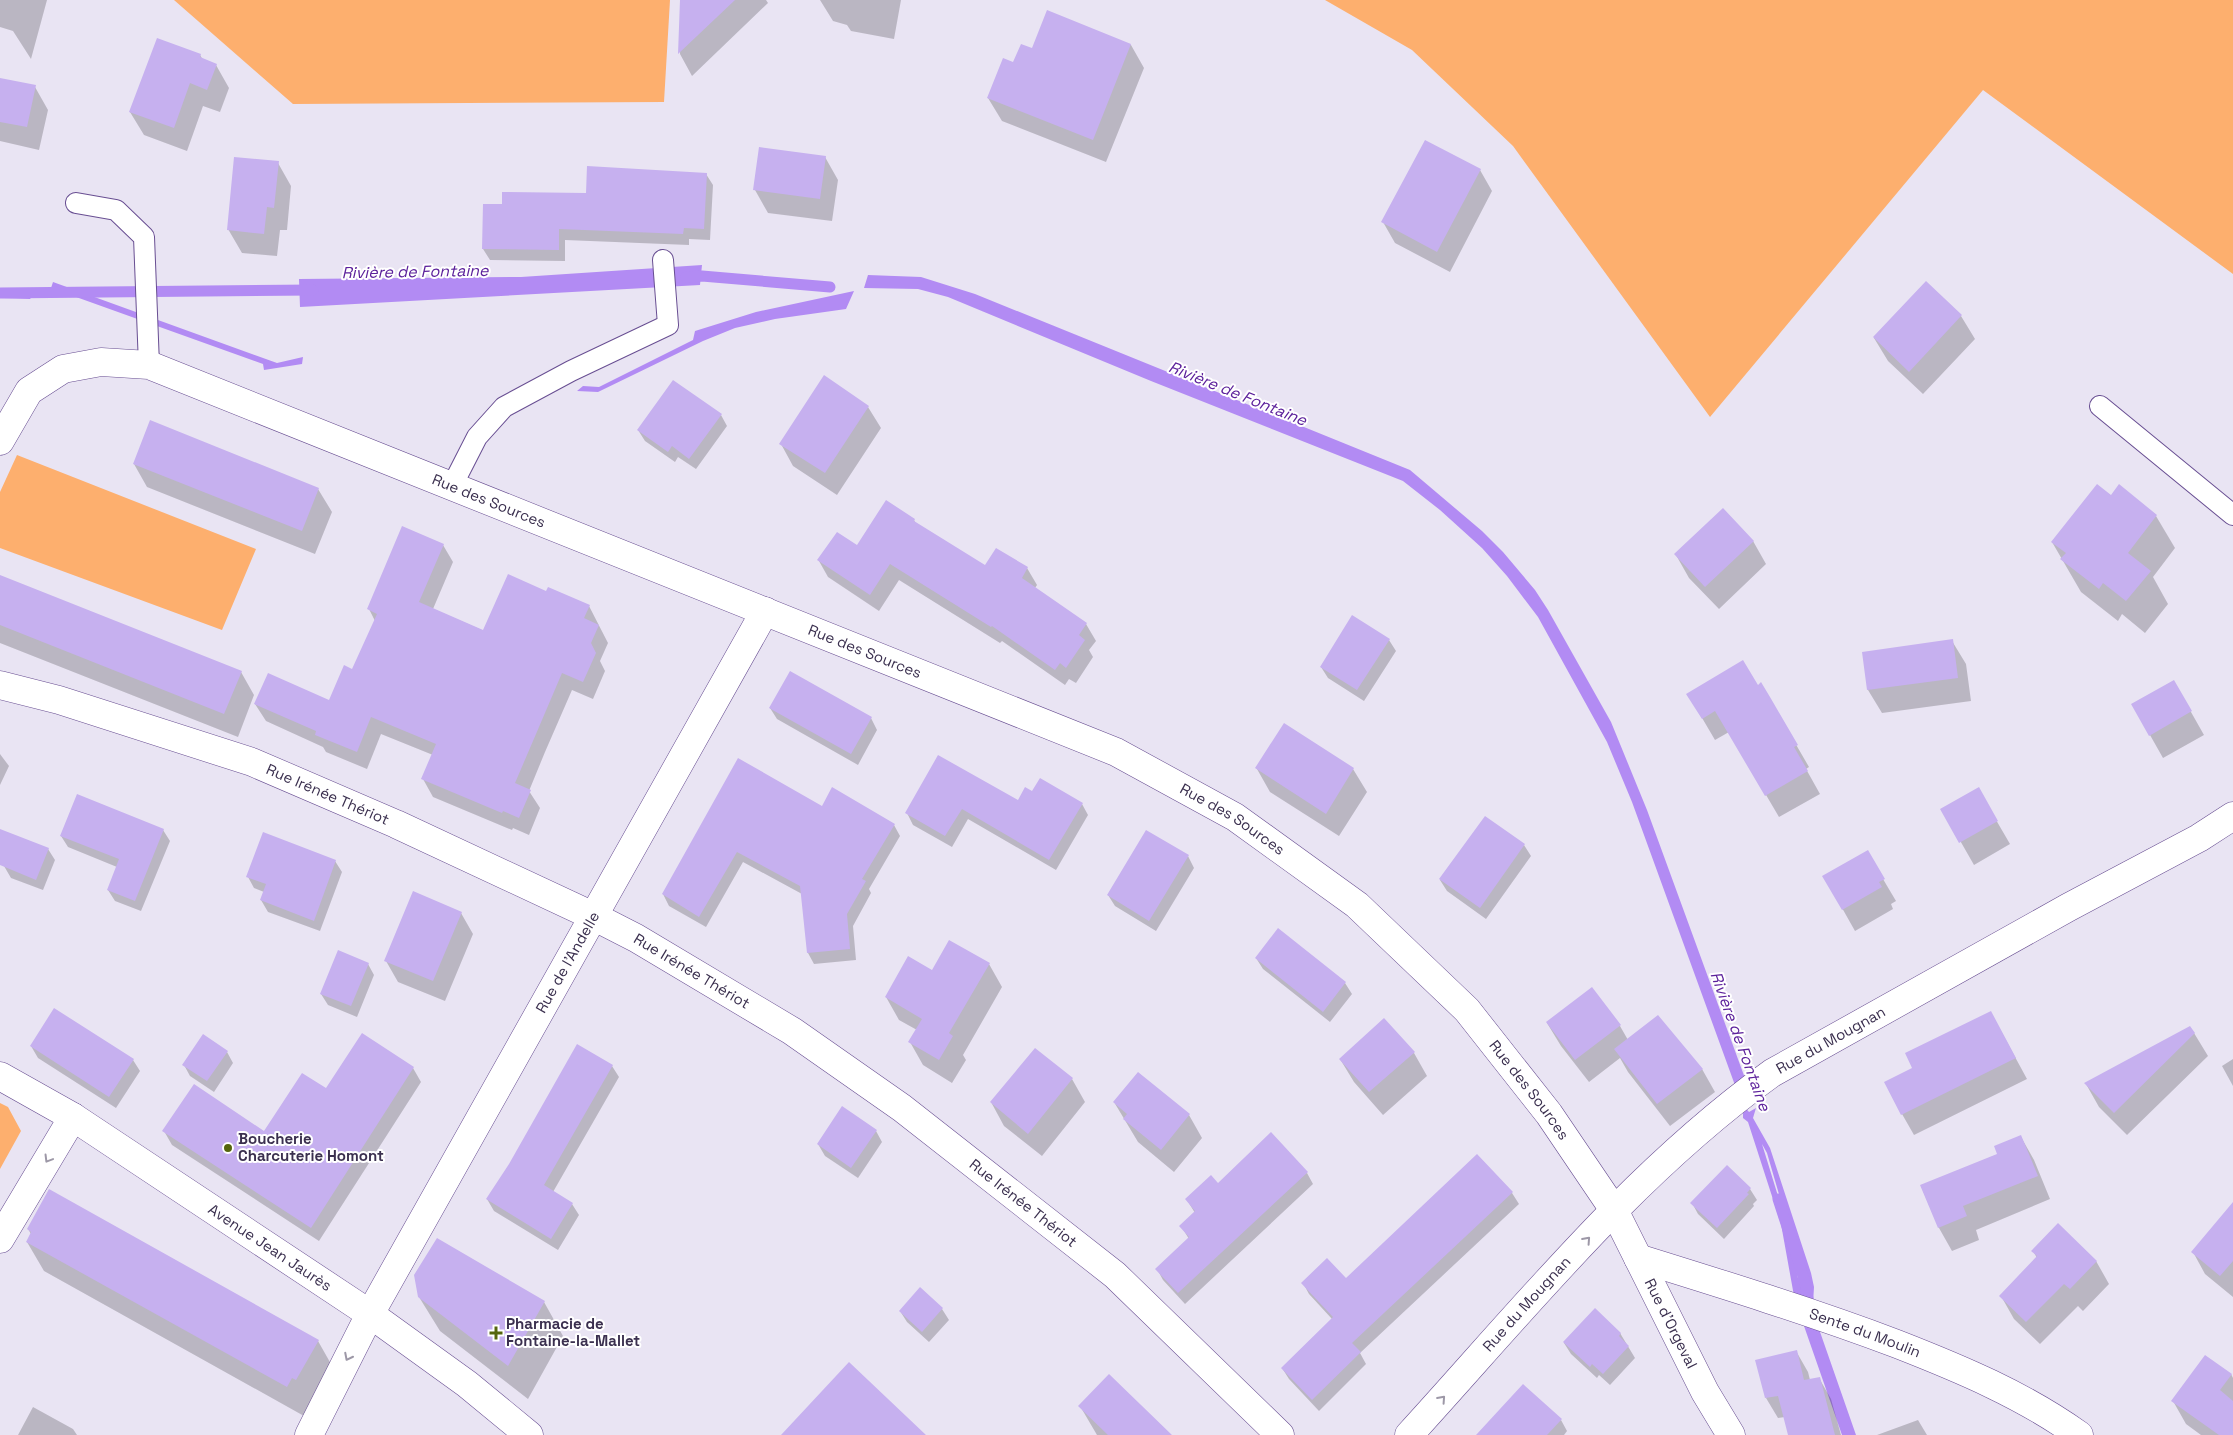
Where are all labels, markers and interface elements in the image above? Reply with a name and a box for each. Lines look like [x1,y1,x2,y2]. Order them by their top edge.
water label: Rivière de Fontaine [341,260,489,283]
water label: Rivière de Fontaine [1166,356,1310,431]
street label: Rue des Sources [429,469,549,532]
street label: Rue des Sources [805,620,925,682]
street label: Rue Irénée Thériot [264,759,392,829]
street label: Rue des Sources [1177,779,1289,859]
street label: Rue de l'Andelle [531,908,603,1016]
street label: Rue Irénée Thériot [630,929,754,1013]
water label: Rivière de Fontaine [1706,969,1776,1114]
street label: Rue du Mougnan [1772,1002,1888,1078]
street label: Rue des Sources [1485,1036,1574,1143]
place label: Boucherie Charcuterie Homont [238,1129,384,1165]
marker: Boucherie Charcuterie Homont [222,1142,234,1154]
one-way arrow [44,1154,54,1163]
street label: Rue Irénée Thériot [966,1154,1081,1251]
street label: Avenue Jean Jaurès [205,1199,336,1295]
one-way arrow [1581,1236,1590,1245]
street label: Rue du Mougnan [1478,1252,1574,1355]
street label: Rue d'Orgeval [1641,1275,1702,1372]
street label: Sente du Moulin [1807,1303,1924,1361]
place label: Pharmacie de Fontaine-la-Mallet [506,1314,640,1350]
marker: Pharmacie de Fontaine-la-Mallet [490,1327,502,1339]
one-way arrow [344,1352,354,1361]
one-way arrow [1436,1395,1445,1404]

